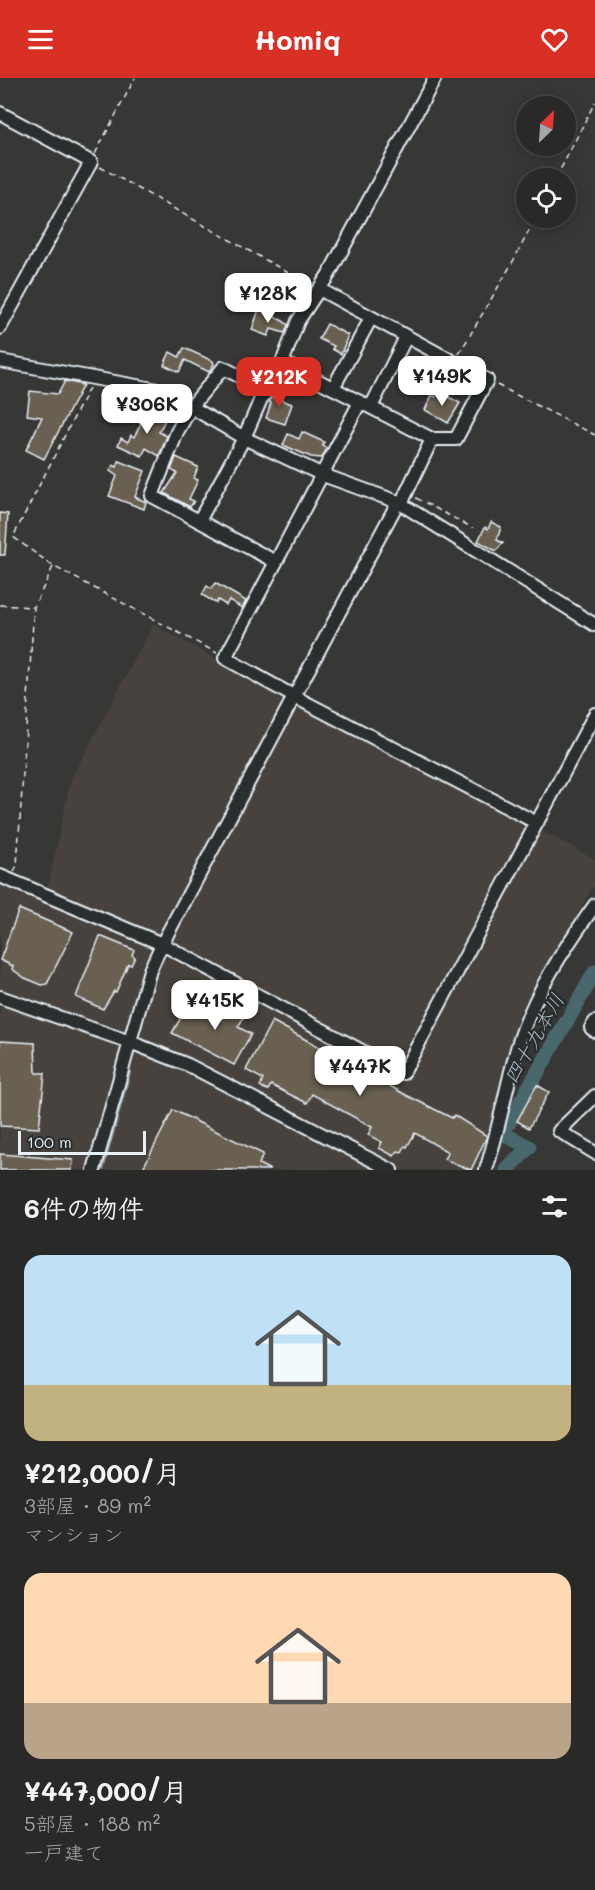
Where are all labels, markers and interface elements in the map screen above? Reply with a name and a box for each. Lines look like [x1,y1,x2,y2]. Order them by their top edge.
text: Homiq [254,22,341,57]
icon: menu [24,23,57,56]
icon: heart [538,23,571,56]
north arrow [516,96,576,156]
map controls [516,96,576,228]
button: locate [516,168,576,228]
pin: ¥128K [226,273,310,324]
text: ¥128K [239,279,297,305]
pin: ¥149K [400,356,484,407]
pin: ¥212K [237,357,321,408]
text: ¥149K [412,362,472,388]
text: ¥212K [250,363,308,389]
pin: ¥306K [105,384,189,435]
text: ¥306K [115,390,179,416]
pin: ¥415K [173,980,257,1031]
text: ¥415K [185,986,245,1012]
water label: 四十九本川 [497,988,569,1088]
pin: ¥447K [318,1046,402,1097]
text: ¥447K [329,1052,391,1078]
scale bar [18,1128,146,1156]
text: 100 m [27,1131,72,1152]
icon: filters [538,1190,571,1223]
text: 6件の物件 [24,1191,144,1225]
icon: home [244,1294,352,1402]
text: ¥212,000/月 [24,1456,181,1490]
text: 3部屋 · 89 m² [24,1492,151,1518]
text: マンション [24,1521,123,1547]
icon: home [244,1612,352,1720]
text: ¥447,000/月 [24,1774,188,1808]
text: 5部屋 · 188 m² [24,1810,160,1836]
text: 一戸建て [24,1839,104,1865]

